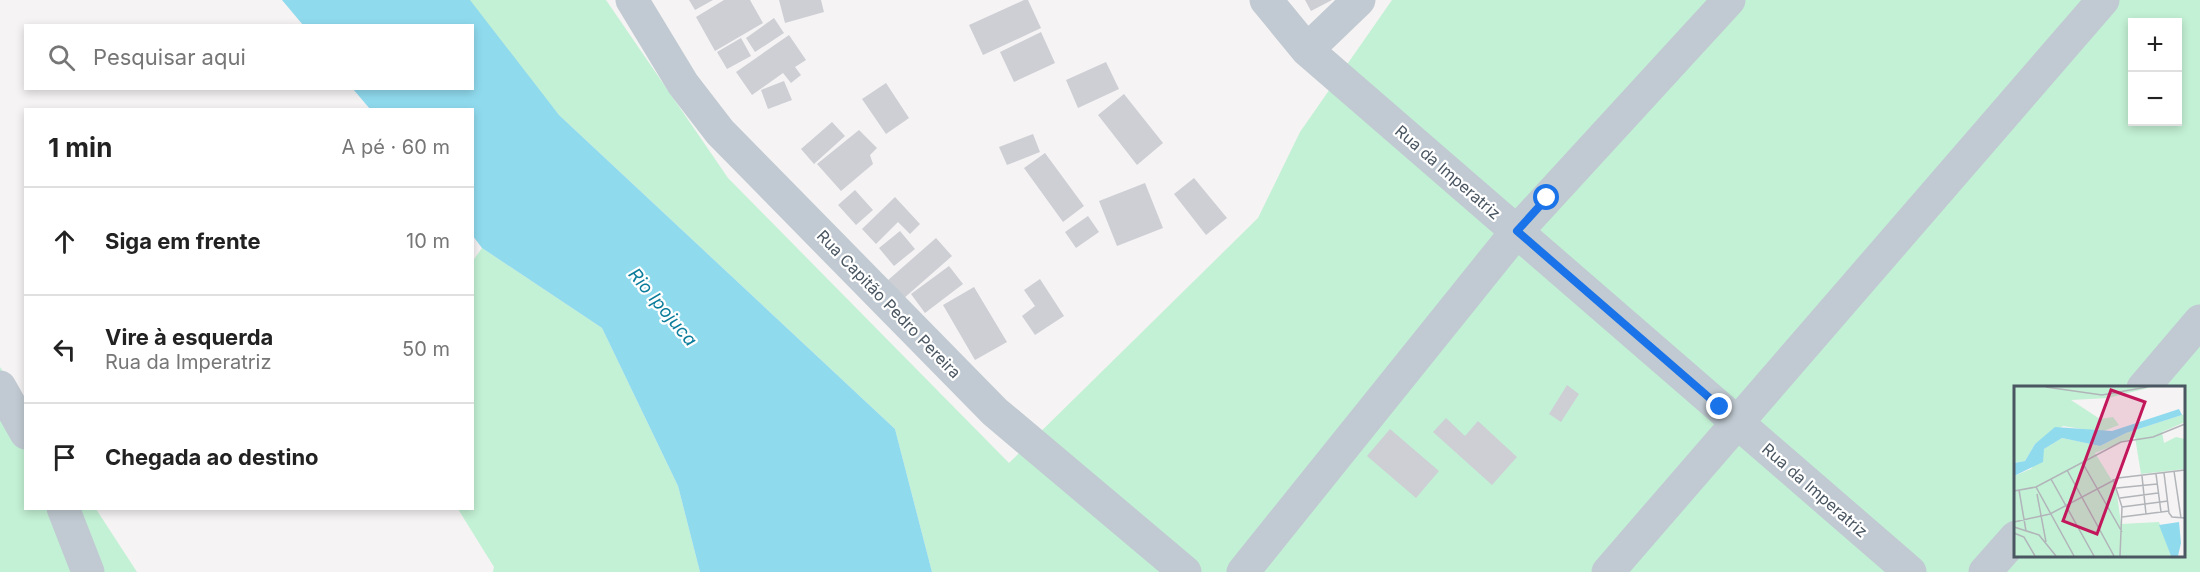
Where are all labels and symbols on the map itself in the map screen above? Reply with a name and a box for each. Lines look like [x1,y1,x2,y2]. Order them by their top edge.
street label: Rua da Imperatriz [1391,121,1505,223]
route start [1533,184,1559,210]
street label: Rua Capitão Pedro Pereira [813,226,965,382]
water label: Rio Ipojuca [624,264,702,350]
inset map [2014,386,2185,557]
route end [1706,393,1732,419]
street label: Rua da Imperatriz [1758,439,1872,541]

